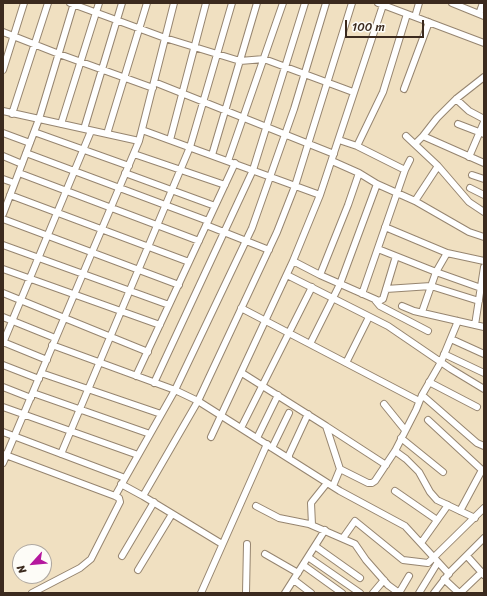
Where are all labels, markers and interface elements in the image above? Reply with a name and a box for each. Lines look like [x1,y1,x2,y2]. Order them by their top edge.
scale bar [347,12,426,38]
text: 100 m [352,16,385,38]
north arrow [12,544,52,584]
text: N [12,562,32,577]

